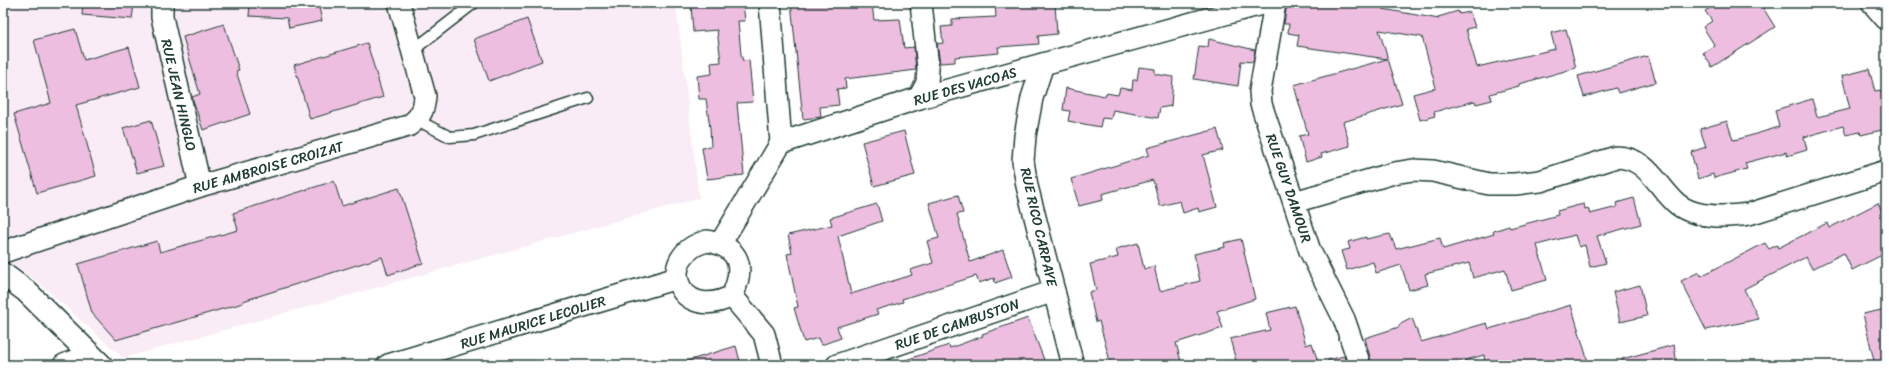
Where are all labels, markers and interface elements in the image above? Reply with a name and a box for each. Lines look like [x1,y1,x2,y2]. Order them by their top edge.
street label: RUE JEAN HINGLO [153,37,204,154]
street label: RUE DES VACOAS [911,60,1020,113]
street label: RUE GUY DAMOUR [1258,130,1319,246]
street label: RUE AMBROISE CROIZAT [190,134,347,201]
street label: RUE RICO CARPAYE [1013,165,1065,290]
street label: RUE MAURICE LECOLIER [457,288,610,357]
street label: RUE DE CAMBUSTON [892,291,1023,357]

